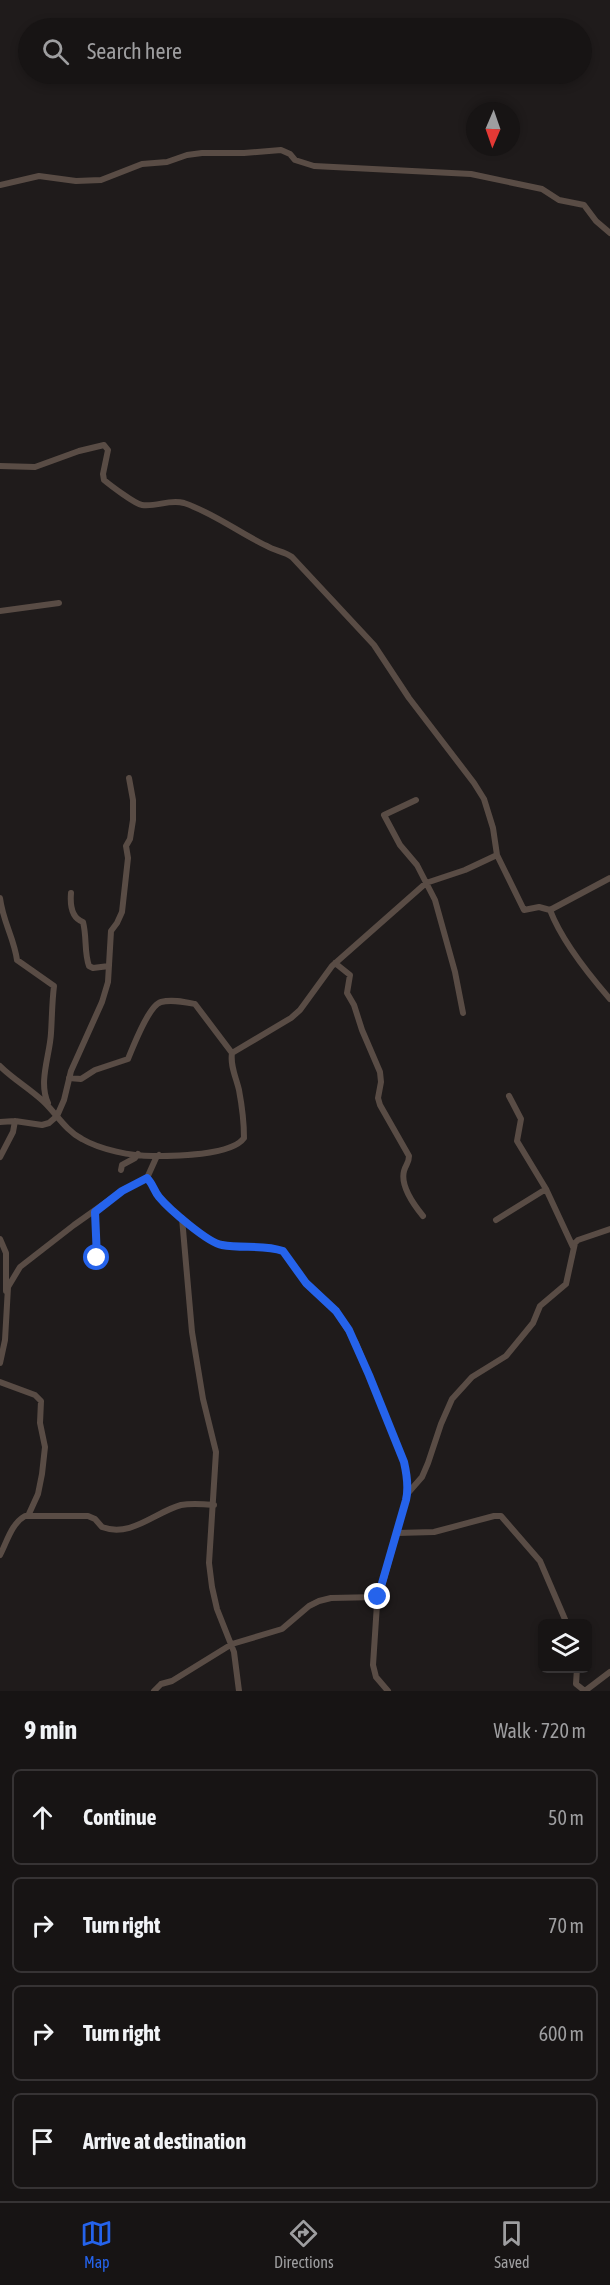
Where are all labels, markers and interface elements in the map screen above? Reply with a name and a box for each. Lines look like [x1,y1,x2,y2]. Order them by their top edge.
search box [18,18,592,84]
icon: search [39,35,72,68]
text: Search here [87,38,182,64]
north arrow [466,102,520,156]
route start [83,1244,109,1270]
route end [364,1583,390,1609]
map controls [538,1619,592,1673]
button: layers [538,1619,592,1673]
text: 9 min [24,1715,77,1745]
text: Walk · 720 m [494,1719,586,1742]
icon: ahead [26,1801,59,1834]
text: Continue [83,1804,157,1830]
text: 50 m [548,1806,584,1829]
icon: right [26,1909,59,1942]
text: Turn right [83,1912,160,1938]
text: 70 m [548,1914,584,1937]
icon: right [26,2017,59,2050]
text: Turn right [83,2020,160,2046]
text: 600 m [539,2022,584,2045]
icon: arrive [26,2125,59,2158]
text: Arrive at destination [83,2128,246,2154]
tab: Map [80,2217,113,2271]
tab: Directions [274,2217,334,2271]
tab: Saved [494,2217,530,2271]

